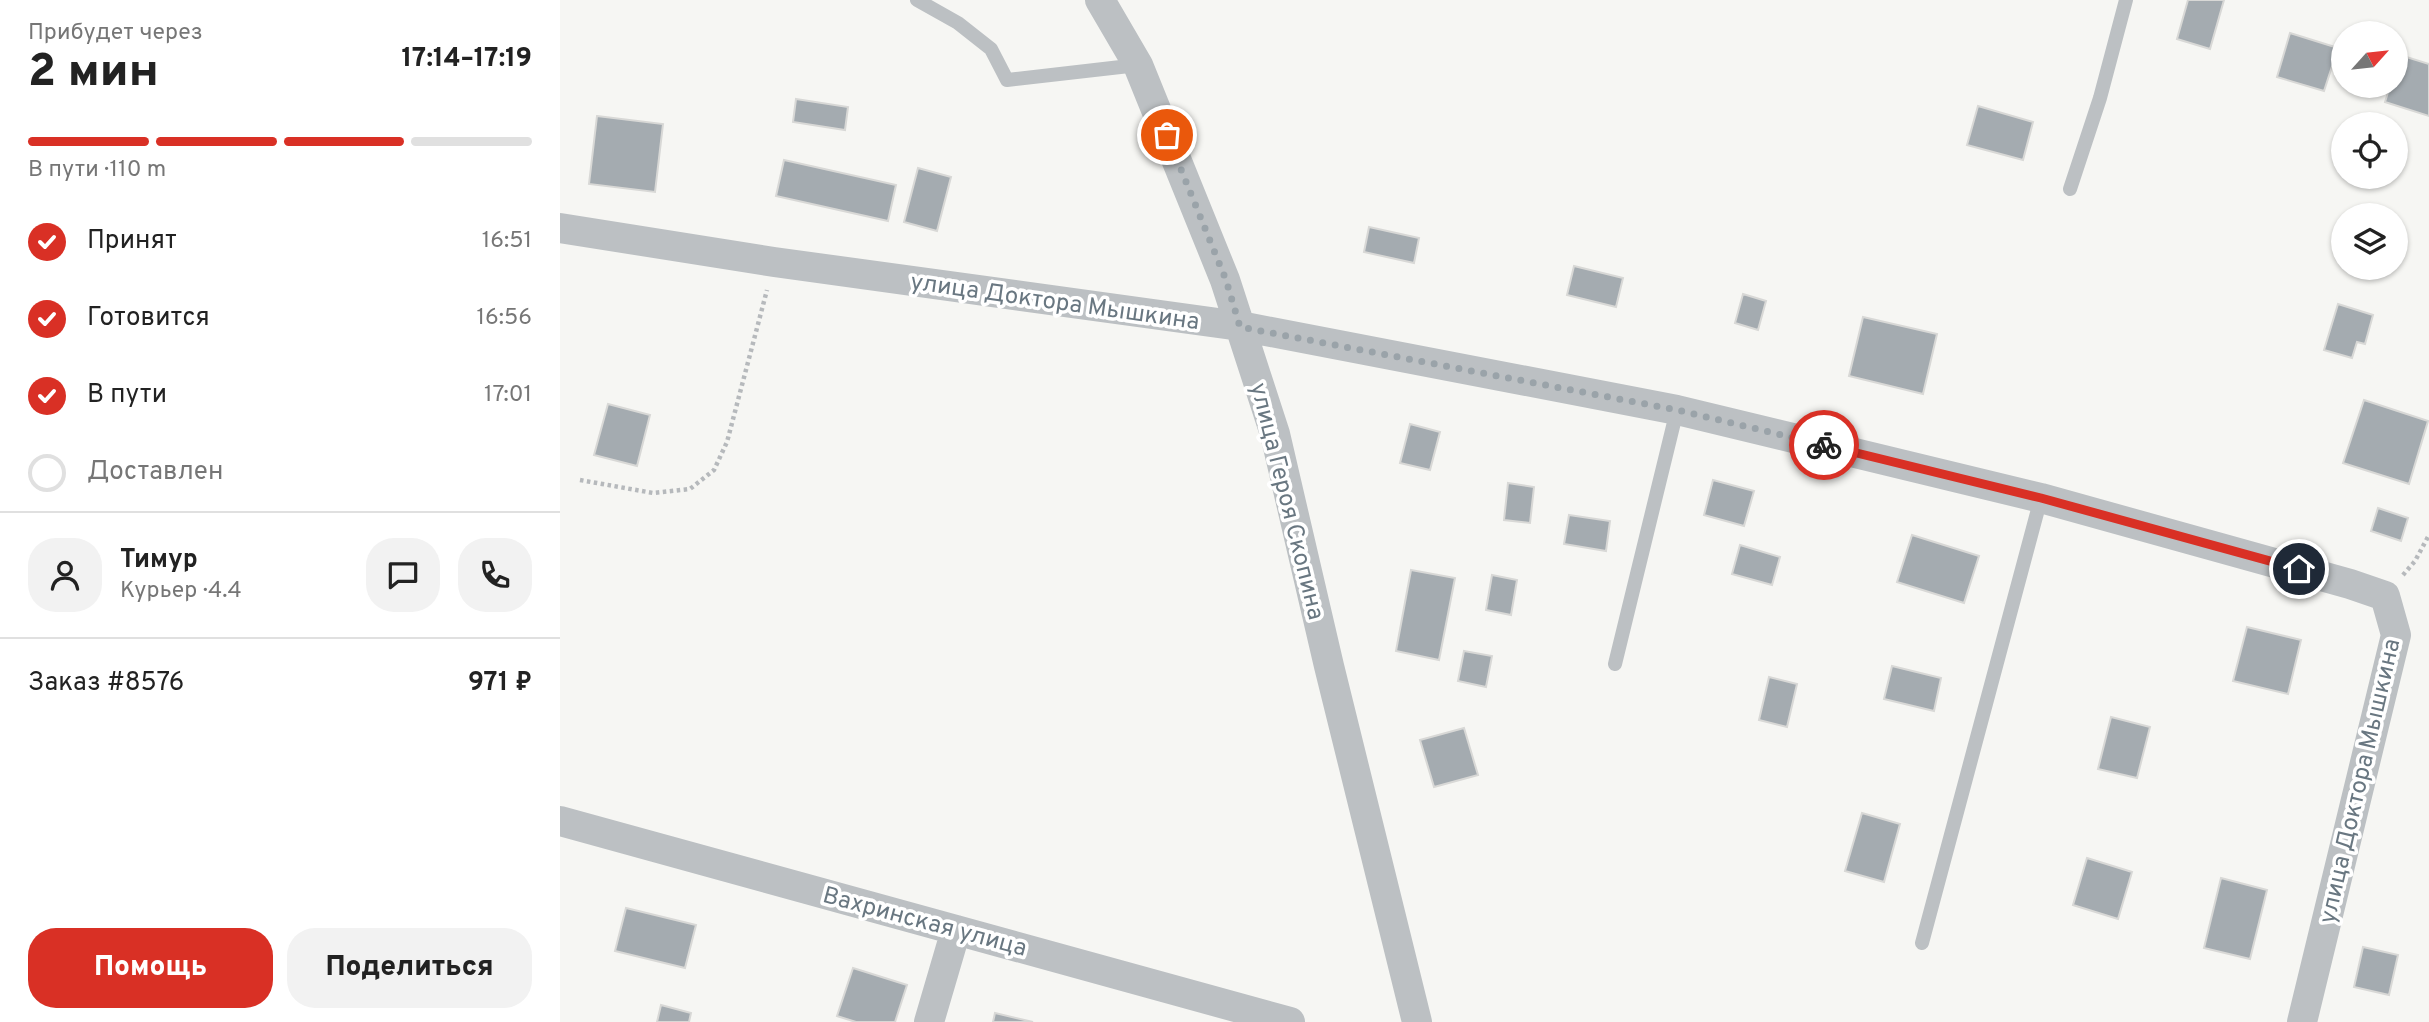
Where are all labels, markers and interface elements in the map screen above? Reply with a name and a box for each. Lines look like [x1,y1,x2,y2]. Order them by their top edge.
text: Прибудет через [28,19,203,48]
north arrow [2331,21,2408,98]
map controls [2331,21,2408,280]
text: 17:14–17:19 [401,43,532,76]
text: 2 мин [28,44,159,103]
pin [1137,105,1197,165]
button: locate [2331,112,2408,189]
icon: bag [1148,116,1186,154]
text: В пути · 110 m [28,156,166,185]
button: layers [2331,203,2408,280]
icon: check [28,223,66,261]
text: Принят [87,225,177,258]
text: 16:51 [482,227,532,256]
street label: улица Доктора Мышкина [908,268,1201,338]
icon: check [28,300,66,338]
text: Готовится [87,302,210,335]
text: 16:56 [477,304,532,333]
icon: check [28,377,66,415]
text: В пути [87,379,167,412]
street label: улица Героя Скопина [1242,380,1330,623]
text: 17:01 [484,381,532,410]
courier [1789,410,1859,480]
icon: bike [1805,426,1843,464]
text: Доставлен [87,456,223,489]
button: person [28,538,102,612]
button: chat [366,538,440,612]
button: phone [458,538,532,612]
pin [2269,539,2329,599]
text: Тимур [120,544,198,577]
icon: home [2280,550,2318,588]
text: Курьер · 4.4 [120,577,242,606]
street label: улица Доктора Мышкина [2314,636,2408,927]
text: Заказ #8576 [28,667,184,700]
text: 971 ₽ [468,667,532,700]
street label: Вахринская улица [819,881,1030,965]
button: Помощь [28,928,273,1008]
button: Поделиться [287,928,532,1008]

